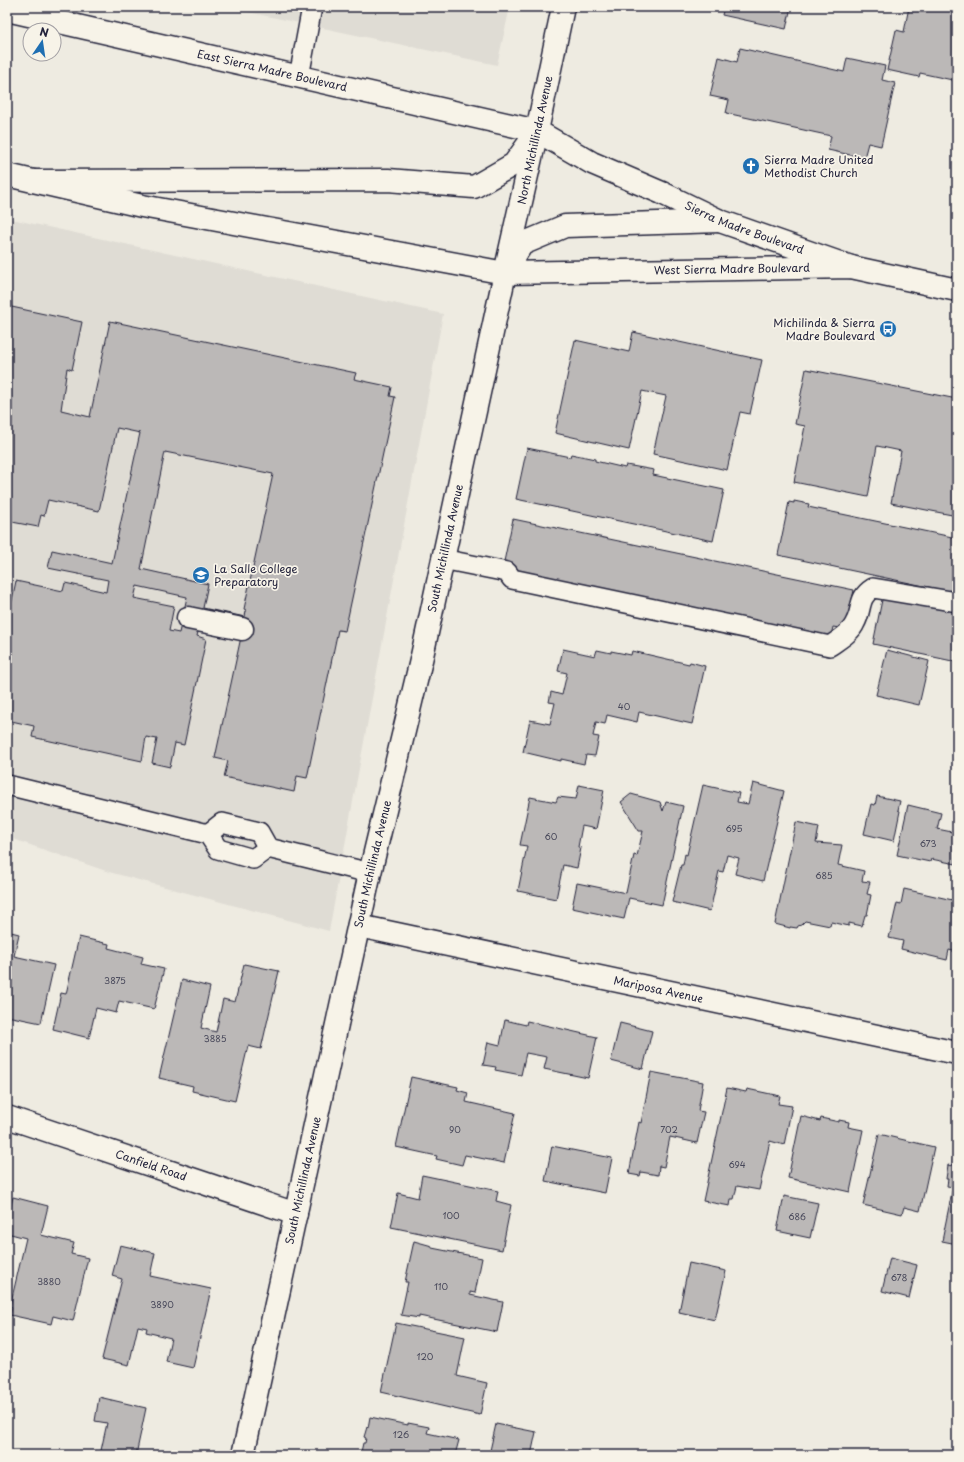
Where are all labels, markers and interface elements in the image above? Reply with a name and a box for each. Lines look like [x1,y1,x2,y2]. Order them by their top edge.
north arrow [22,22,62,62]
text: N [38,23,51,41]
street label: East Sierra Madre Boulevard [196,45,349,95]
street label: North Michillinda Avenue [513,74,556,206]
place label: Sierra Madre United Methodist Church [764,151,873,181]
church icon: Sierra Madre United Methodist Church [741,156,761,176]
street label: Sierra Madre Boulevard [682,196,807,258]
street label: West Sierra Madre Boulevard [654,259,810,278]
place label: Michilinda & Sierra Madre Boulevard [773,314,875,344]
bus stop icon: Michilinda & Sierra Madre Boulevard [878,319,898,339]
street label: South Michillinda Avenue [423,483,467,614]
place label: La Salle College Preparatory [214,560,297,590]
school or university icon: La Salle College Preparatory [191,565,211,585]
house number: 40 [618,699,631,713]
street label: South Michillinda Avenue [349,798,395,929]
house number: 695 [725,821,743,835]
house number: 60 [545,829,558,843]
house number: 673 [920,836,936,850]
house number: 685 [815,868,833,882]
street label: Mariposa Avenue [612,971,705,1007]
house number: 3875 [104,973,126,987]
house number: 3885 [204,1031,227,1045]
street label: South Michillinda Avenue [280,1115,325,1246]
house number: 90 [449,1122,461,1136]
house number: 702 [660,1122,678,1136]
street label: Canfield Road [113,1145,189,1185]
house number: 694 [728,1157,746,1171]
house number: 100 [442,1208,460,1222]
house number: 686 [788,1209,806,1223]
house number: 678 [891,1270,907,1284]
house number: 3880 [37,1274,61,1288]
house number: 110 [434,1279,448,1293]
house number: 3890 [150,1297,174,1311]
house number: 120 [417,1349,434,1363]
house number: 126 [393,1427,409,1441]

